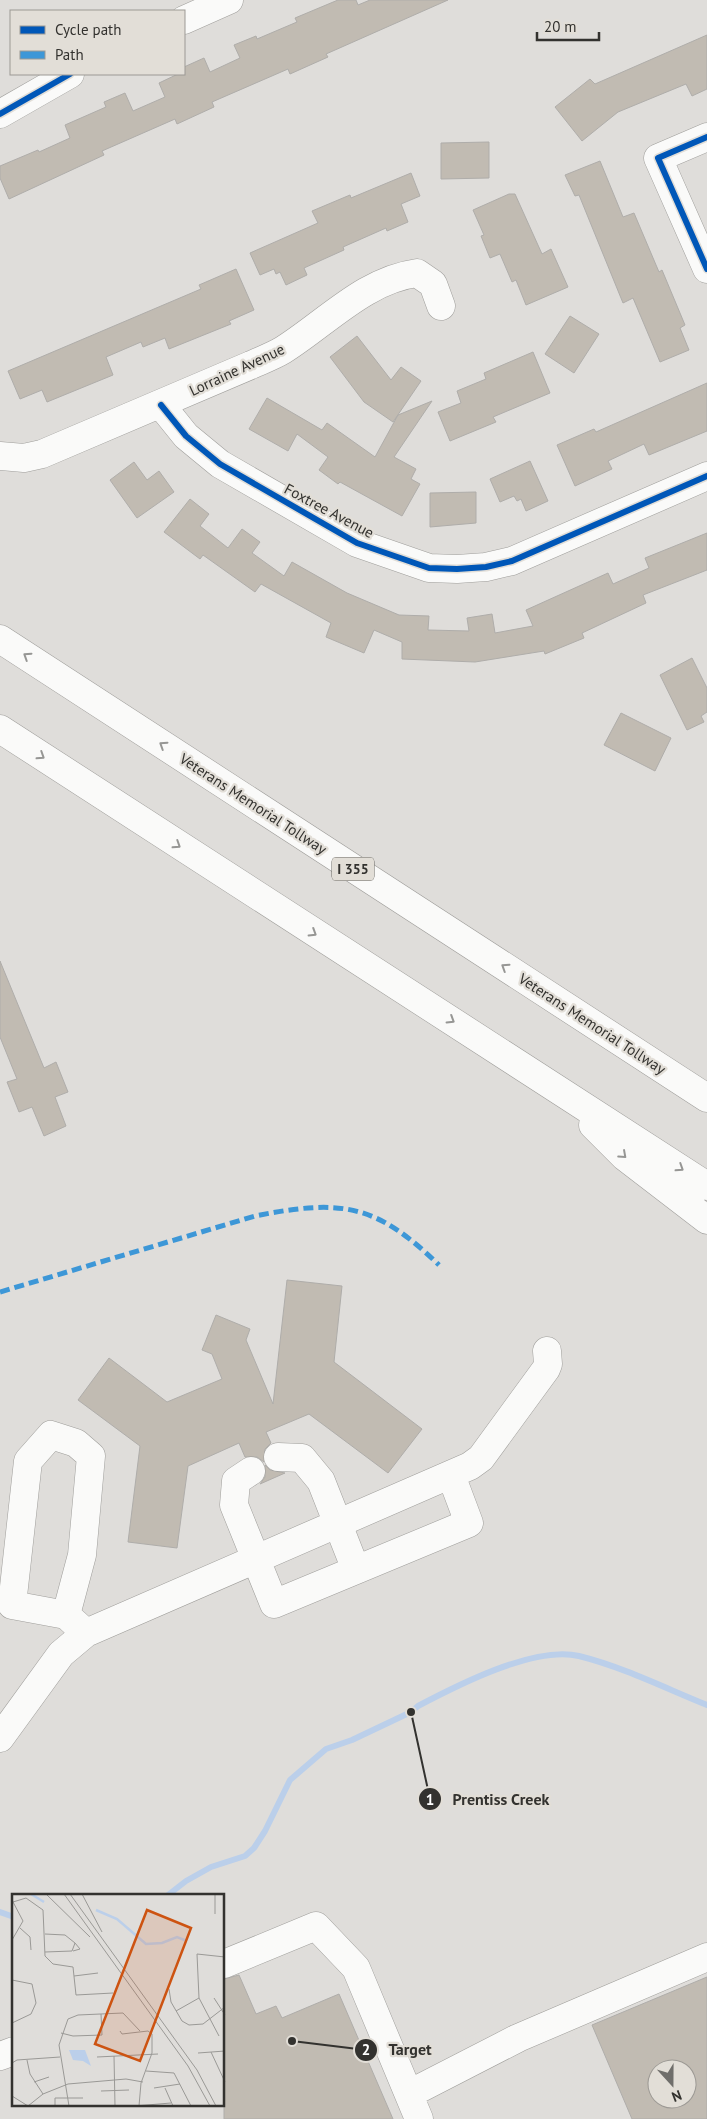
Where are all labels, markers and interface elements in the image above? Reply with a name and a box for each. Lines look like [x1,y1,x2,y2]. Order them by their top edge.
legend [10,10,185,75]
scale bar [537,10,600,42]
text: 20 m [544,17,577,36]
text: Cycle path [55,20,121,39]
text: Path [55,45,84,64]
street label: Lorraine Avenue [186,339,287,400]
street label: Foxtree Avenue [281,479,377,542]
one-way arrow [23,653,32,663]
one-way arrow [159,742,168,752]
street label: Veterans Memorial Tollway [175,748,330,858]
one-way arrow [35,750,44,759]
one-way arrow [171,839,180,849]
road number: I 355 [332,858,374,881]
one-way arrow [308,927,317,936]
one-way arrow [501,964,510,973]
street label: Veterans Memorial Tollway [514,968,669,1078]
one-way arrow [445,1014,454,1023]
one-way arrow [618,1149,627,1158]
one-way arrow [674,1162,683,1171]
callout: Prentiss Creek [417,1784,559,1815]
text: Prentiss Creek [453,1789,550,1809]
text: 1 [426,1790,434,1809]
inset map [12,1894,225,2106]
callout: Target [354,2034,442,2065]
text: Target [388,2039,432,2059]
text: 2 [362,2040,370,2059]
north arrow [647,2059,697,2109]
text: N [669,2086,684,2106]

